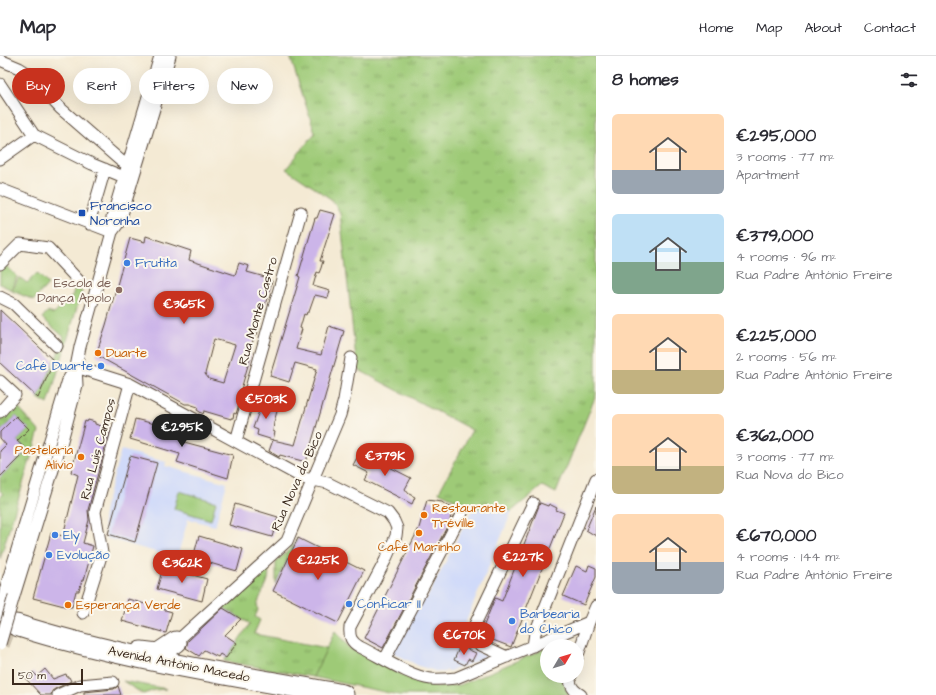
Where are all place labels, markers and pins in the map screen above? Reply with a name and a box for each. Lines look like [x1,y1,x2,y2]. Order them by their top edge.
place label: Francisco Noronha [90,197,152,230]
marker: Francisco Noronha [77,208,87,218]
place label: Frutita [135,254,177,272]
marker: Frutita [122,258,132,268]
place label: Escola de Dança Apolo [37,274,112,307]
marker: Escola de Dança Apolo [114,285,124,295]
pin: €365K [156,291,212,325]
place label: Duarte [106,344,147,362]
marker: Duarte [93,348,103,358]
place label: Café Duarte [16,357,93,375]
marker: Café Duarte [96,361,106,371]
pin: €503K [238,386,294,420]
pin: €295K [154,414,210,448]
place label: Pastelaria Alívio [15,441,74,474]
pin: €379K [357,443,413,477]
marker: Pastelaria Alívio [76,452,86,462]
place label: Restaurante Tréville [432,499,506,532]
marker: Restaurante Tréville [419,510,429,520]
place label: Ely [63,526,80,545]
marker: Café Marinho [414,528,424,538]
marker: Ely [50,530,60,540]
place label: Café Marinho [378,538,461,556]
pin: €227K [495,544,551,578]
place label: Evolução [57,546,110,564]
pin: €225K [290,547,346,581]
marker: Evolução [44,550,54,560]
pin: €362K [154,550,210,584]
place label: Conficar II [357,595,421,613]
place label: Esperança Verde [76,596,181,614]
marker: Conficar II [344,599,354,609]
marker: Esperança Verde [63,600,73,610]
place label: Barbearia do Chico [520,605,580,638]
marker: Barbearia do Chico [507,616,517,626]
pin: €670K [436,622,492,656]

